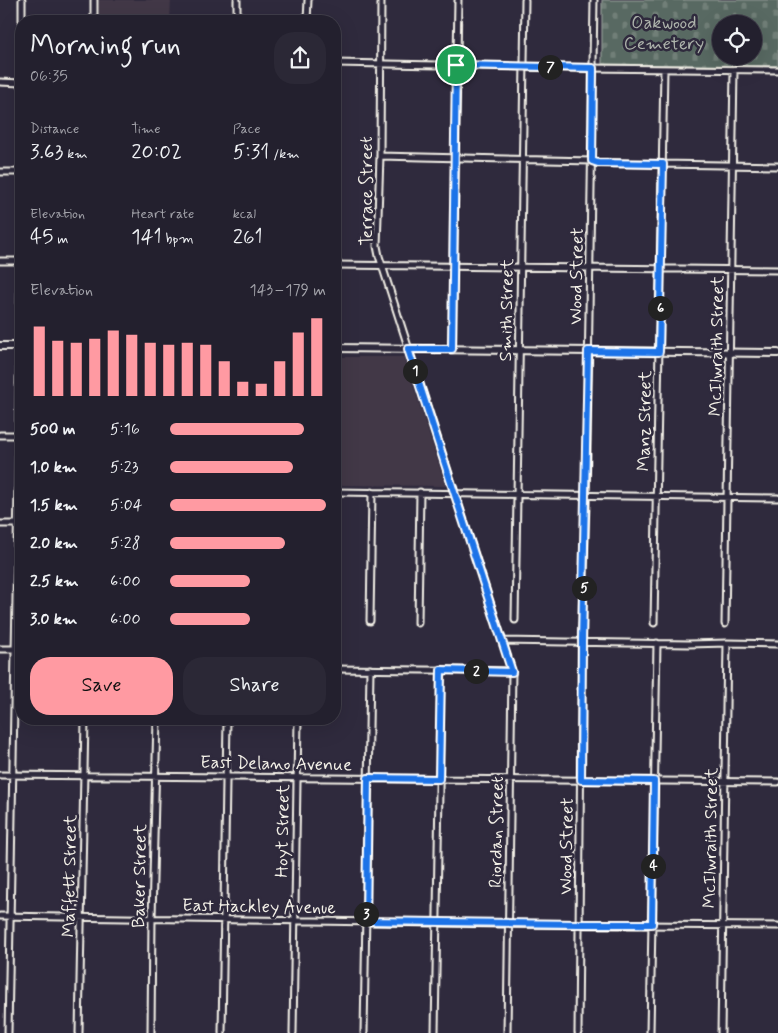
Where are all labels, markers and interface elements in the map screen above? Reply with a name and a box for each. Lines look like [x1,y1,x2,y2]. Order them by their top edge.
park label: Oakwood Cemetery [624,11,704,56]
map controls [712,15,762,65]
button: locate [712,15,762,65]
text: Morning run [30,28,181,65]
button: share [274,32,326,84]
pin [435,44,477,86]
icon: arrive [442,51,470,79]
pin: 7 [538,54,562,80]
text: 7 [546,58,555,76]
text: 06:35 [30,66,68,87]
text: Distance [30,120,79,138]
text: Time [131,120,161,138]
text: Pace [233,120,261,138]
street label: Terrace Street [355,136,379,246]
text: 3.63 [30,138,64,166]
text: 20:02 [131,138,182,166]
text: 5:31 [233,138,269,166]
text: km [64,145,88,163]
text: /km [269,145,300,163]
text: Elevation [30,205,85,223]
text: Heart rate [131,205,194,223]
text: kcal [233,205,256,223]
text: 45 [30,223,53,251]
text: 141 [131,223,162,251]
text: 261 [233,223,263,251]
street label: Wood Street [564,227,590,325]
text: m [53,230,68,248]
text: bpm [162,230,194,248]
street label: Smith Street [494,258,520,362]
street label: McIlwraith Street [704,275,730,417]
text: Elevation [30,280,93,301]
text: 143–179 m [250,280,326,301]
pin: 6 [648,296,672,320]
text: 6 [657,299,664,317]
pin: 1 [402,358,428,384]
text: 1 [412,362,419,380]
street label: Manz Street [632,370,658,472]
text: 500 m [30,419,75,440]
text: 5:16 [110,419,140,440]
text: 1.0 km [30,457,77,478]
text: 5:23 [110,457,138,478]
text: 1.5 km [30,495,78,516]
text: 5:04 [110,495,143,516]
text: 2.0 km [30,533,78,554]
text: 5:28 [110,533,140,554]
text: 2.5 km [30,571,78,592]
text: 6:00 [110,571,141,592]
pin: 5 [572,576,596,600]
text: 5 [580,579,589,597]
text: 3.0 km [30,609,77,630]
text: 6:00 [110,609,141,630]
button: Save [30,657,173,715]
button: Share [183,657,326,715]
pin: 2 [464,658,488,684]
text: 2 [473,662,480,680]
street label: East Delano Avenue [200,751,352,777]
street label: McIlwraith Street [698,767,724,909]
street label: Riordan Street [484,776,510,888]
street label: Hoyt Street [270,784,296,878]
street label: Wood Street [554,797,580,895]
street label: Maffett Street [57,814,83,938]
street label: Baker Street [127,824,153,928]
pin: 4 [640,854,666,878]
text: 4 [649,857,658,875]
street label: East Hackley Avenue [182,894,336,920]
pin: 3 [354,902,378,926]
text: 3 [363,905,370,923]

